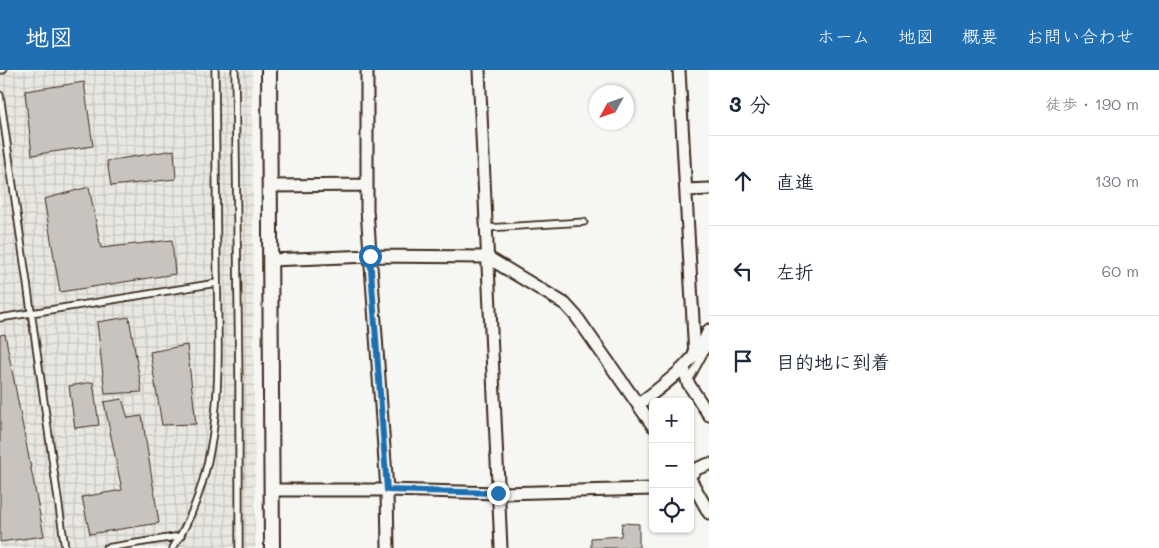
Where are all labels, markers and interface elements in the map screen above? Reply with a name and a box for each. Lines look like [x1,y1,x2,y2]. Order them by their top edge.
text: 地図 [25,21,73,52]
text: ホーム [817,24,870,48]
text: 地図 [898,24,934,48]
text: 概要 [962,24,998,48]
text: お問い合わせ [1026,24,1134,48]
north arrow [589,85,634,130]
text: 3 分 [729,90,770,117]
text: 徒歩 · 190 m [1045,93,1139,114]
icon: ahead [729,167,757,195]
text: 直進 [776,169,814,194]
text: 130 m [1095,170,1139,191]
route start [359,245,382,268]
icon: left [729,257,757,285]
text: 左折 [776,259,814,284]
text: 60 m [1102,260,1139,281]
icon: arrive [729,347,757,375]
text: 目的地に到着 [776,349,890,374]
map controls [649,398,694,533]
button: + [649,398,694,443]
button: − [649,443,694,488]
route end [487,482,510,505]
button: locate [649,488,694,533]

